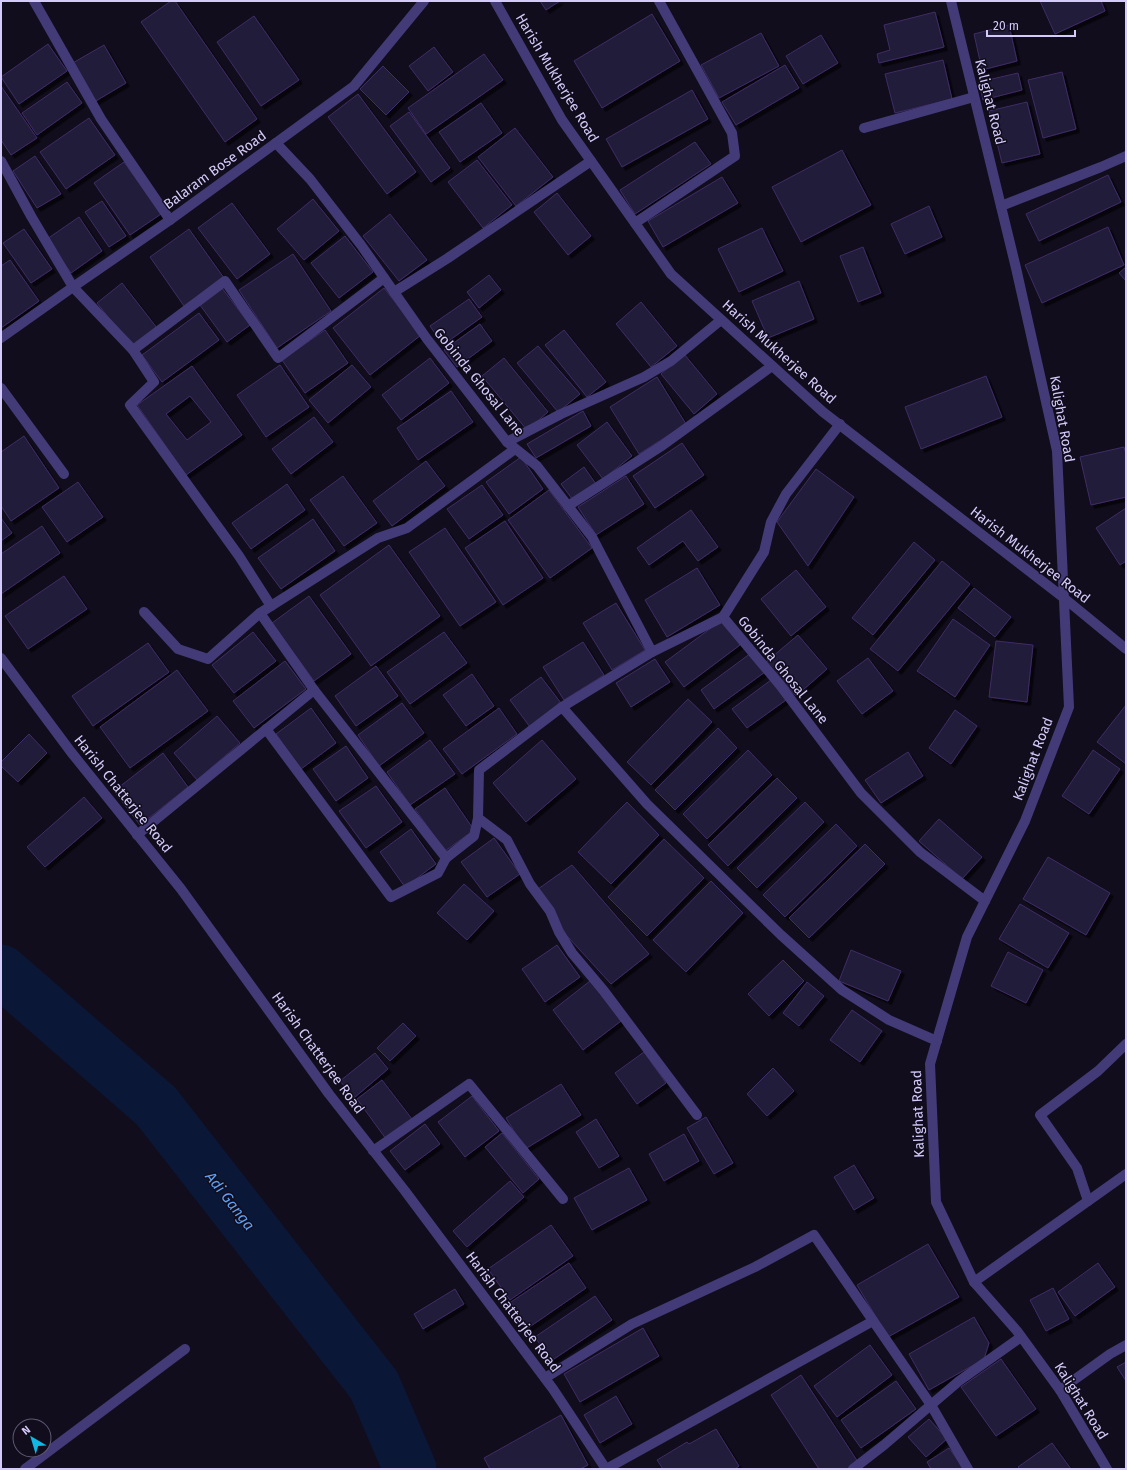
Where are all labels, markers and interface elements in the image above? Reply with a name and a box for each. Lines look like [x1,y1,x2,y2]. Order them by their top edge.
street label: Harish Mukherjee Road [512,10,602,146]
scale bar [987,12,1075,38]
text: 20 m [993,19,1019,33]
street label: Kalighat Road [971,57,1009,147]
street label: Balaram Bose Road [160,127,270,213]
street label: Harish Mukherjee Road [719,296,839,408]
street label: Gobinda Ghosal Lane [430,324,528,440]
street label: Kalighat Road [1046,374,1078,464]
street label: Harish Mukherjee Road [967,503,1093,607]
street label: Gobinda Ghosal Lane [734,612,832,728]
street label: Kalighat Road [1009,715,1057,803]
street label: Harish Chatterjee Road [70,732,176,856]
street label: Harish Chatterjee Road [268,989,368,1117]
street label: Kalighat Road [908,1070,928,1158]
water label: Adi Ganga [201,1167,258,1234]
street label: Harish Chatterjee Road [462,1248,564,1376]
street label: Kalighat Road [1051,1359,1111,1443]
north arrow [12,1418,52,1458]
text: N [19,1423,33,1438]

